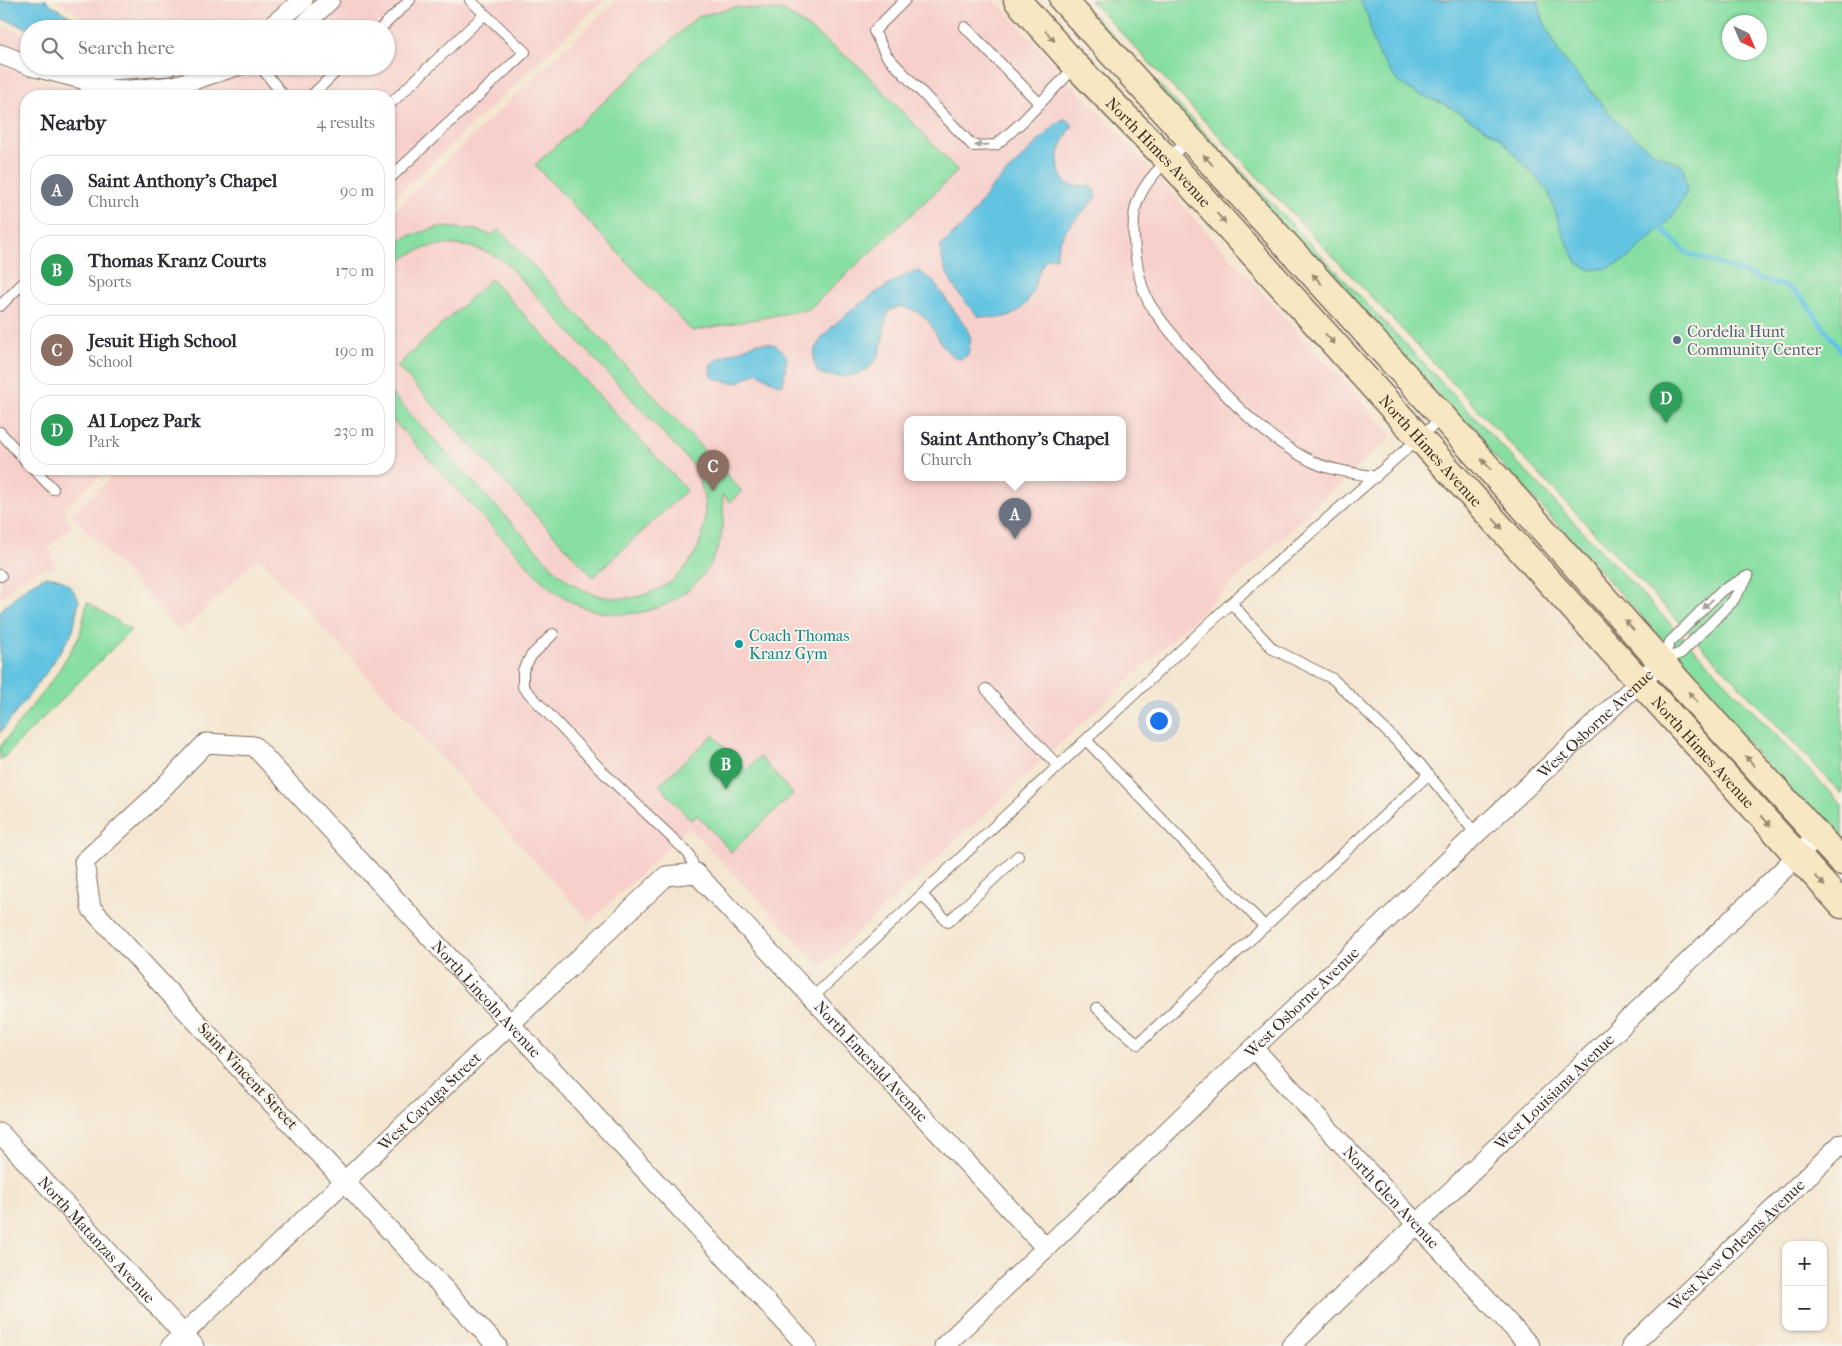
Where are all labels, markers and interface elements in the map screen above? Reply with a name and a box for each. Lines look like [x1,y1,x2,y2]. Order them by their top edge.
north arrow [1722,15,1767,60]
search box [20,20,395,75]
one-way arrow [1044,30,1055,43]
icon: search [38,34,66,62]
text: Search here [78,37,174,59]
street label: North Himes Avenue [1102,93,1215,211]
text: Nearby [40,111,106,135]
text: 4 results [317,113,375,132]
one-way arrow [974,142,990,150]
one-way arrow [1202,154,1214,166]
text: Saint Anthony's Chapel [88,170,277,192]
text: A [52,181,62,200]
text: 90 m [340,181,374,200]
text: Church [88,192,139,211]
one-way arrow [1215,212,1227,224]
text: Thomas Kranz Courts [88,250,266,272]
text: B [52,261,62,280]
text: 170 m [335,261,374,280]
text: Sports [88,272,131,291]
one-way arrow [1312,273,1323,286]
place label: Cordelia Hunt Community Center [1687,322,1821,359]
text: Jesuit High School [88,330,237,352]
one-way arrow [1324,332,1336,344]
marker: Cordelia Hunt Community Center [1671,334,1683,346]
text: C [52,341,62,360]
text: 190 m [334,341,374,360]
text: School [88,352,133,371]
pin: D [1650,382,1682,423]
street label: North Himes Avenue [1375,391,1487,511]
text: Al Lopez Park [88,410,201,432]
popup [904,416,1126,481]
text: D [51,421,63,440]
text: 230 m [334,421,374,440]
text: Saint Anthony's Chapel [920,428,1110,450]
text: Park [88,432,120,451]
pin: C [697,450,729,491]
text: Church [920,450,972,469]
one-way arrow [1480,459,1492,471]
pin: A [999,498,1031,539]
one-way arrow [1492,517,1504,529]
one-way arrow [1702,598,1714,610]
one-way arrow [1623,619,1635,631]
place label: Coach Thomas Kranz Gym [749,626,849,663]
marker: Coach Thomas Kranz Gym [733,638,745,650]
street label: West Osborne Avenue [1532,665,1657,782]
one-way arrow [1688,691,1699,704]
street label: North Himes Avenue [1648,692,1759,812]
your location [1146,708,1172,734]
pin: B [710,748,742,789]
one-way arrow [1744,756,1756,768]
one-way arrow [1760,815,1772,827]
one-way arrow [1814,875,1826,887]
street label: North Lincoln Avenue [428,936,546,1061]
street label: West Osborne Avenue [1239,943,1363,1062]
street label: North Emerald Avenue [811,997,933,1125]
street label: Saint Vincent Street [194,1019,302,1133]
street label: West Louisiana Avenue [1490,1029,1618,1154]
street label: West Cayuga Street [373,1047,485,1155]
street label: North Glen Avenue [1339,1142,1444,1252]
street label: North Matanzas Avenue [34,1172,160,1307]
street label: West New Orleans Avenue [1663,1175,1808,1315]
map controls [1782,1241,1827,1331]
button: + [1782,1241,1827,1286]
button: − [1782,1286,1827,1331]

